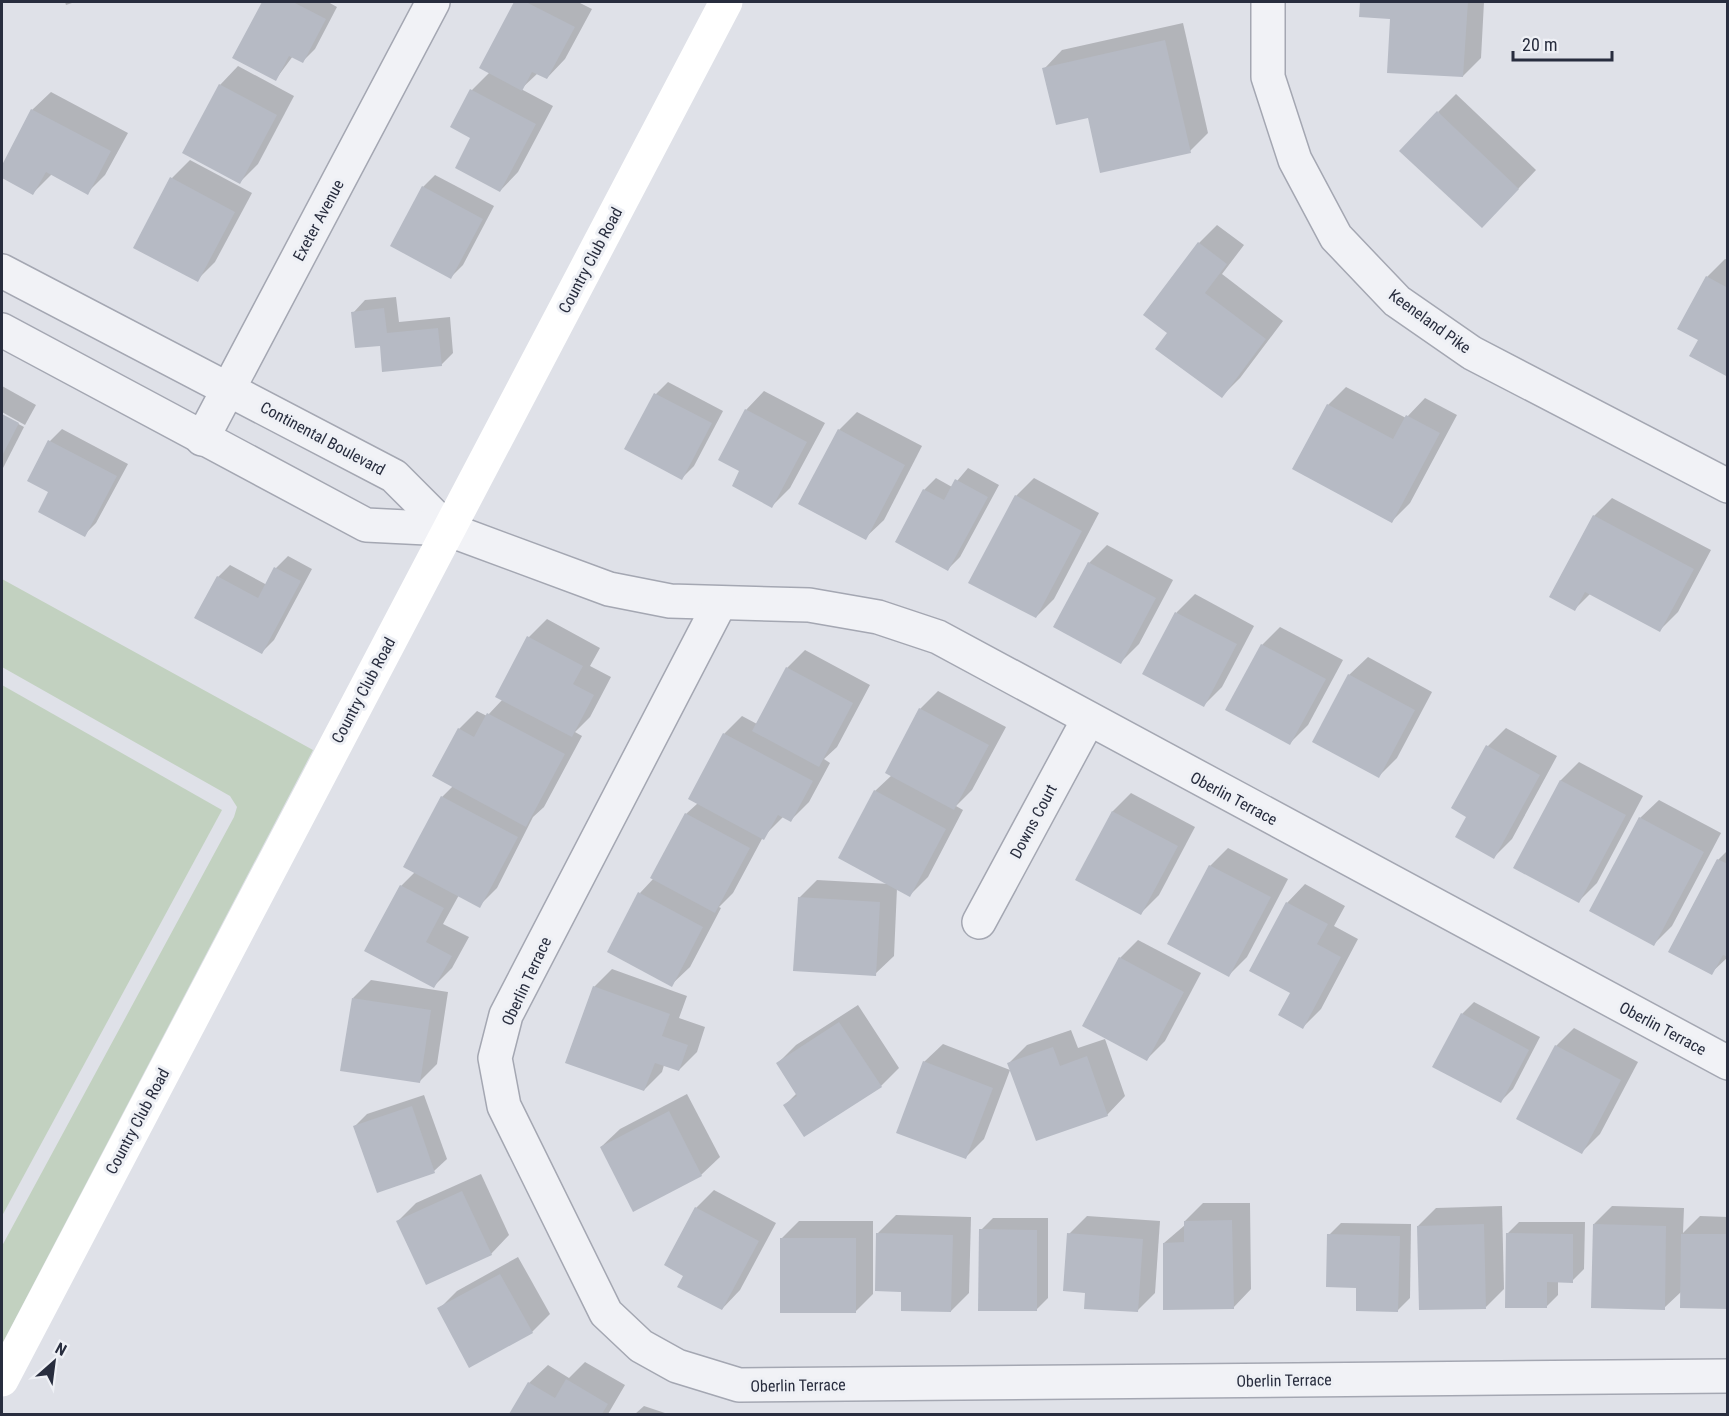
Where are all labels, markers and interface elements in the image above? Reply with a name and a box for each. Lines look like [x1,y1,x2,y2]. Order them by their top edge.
scale bar [1513,24,1612,62]
text: 20 m [1522,34,1557,55]
street label: Exeter Avenue [289,176,348,264]
street label: Country Club Road [555,204,626,316]
street label: Keeneland Pike [1385,285,1474,357]
street label: Continental Boulevard [257,398,388,479]
street label: Country Club Road [328,634,399,746]
street label: Oberlin Terrace [1187,768,1280,829]
street label: Downs Court [1006,781,1061,862]
street label: Oberlin Terrace [498,934,555,1028]
street label: Oberlin Terrace [1616,998,1709,1059]
street label: Country Club Road [102,1065,173,1177]
north arrow [24,1332,84,1392]
text: N [52,1339,70,1360]
street label: Oberlin Terrace [1236,1370,1332,1391]
street label: Oberlin Terrace [750,1375,846,1396]

